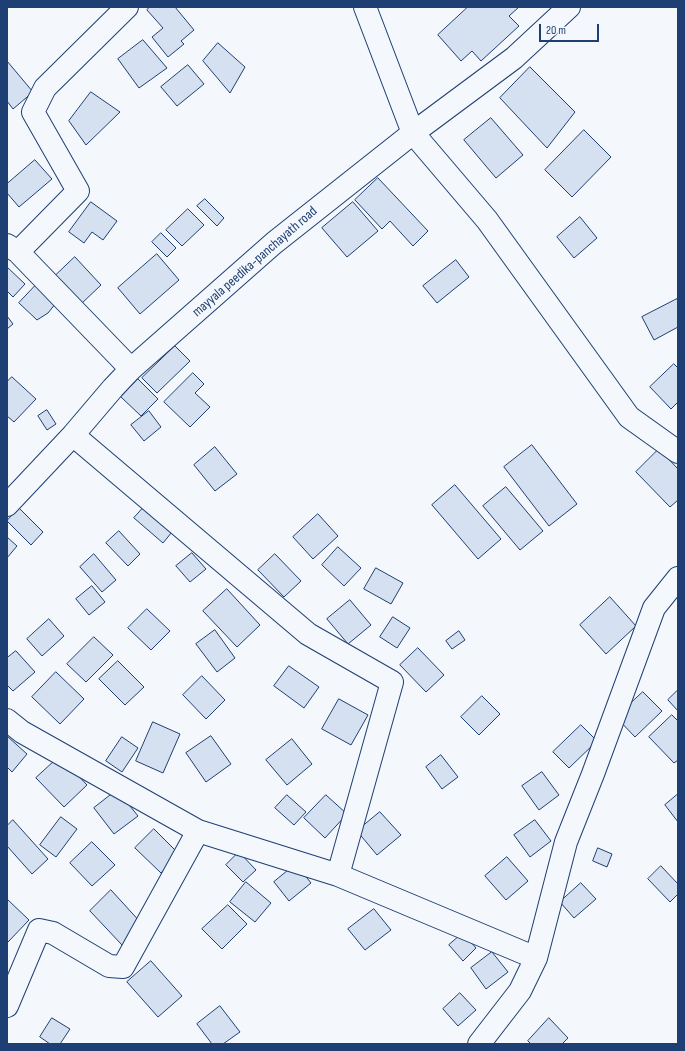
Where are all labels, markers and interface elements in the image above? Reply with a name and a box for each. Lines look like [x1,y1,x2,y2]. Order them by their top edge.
scale bar [541,16,601,42]
text: 20 m [546,23,566,38]
street label: mayyala peedika-panchayath road [189,203,321,321]

